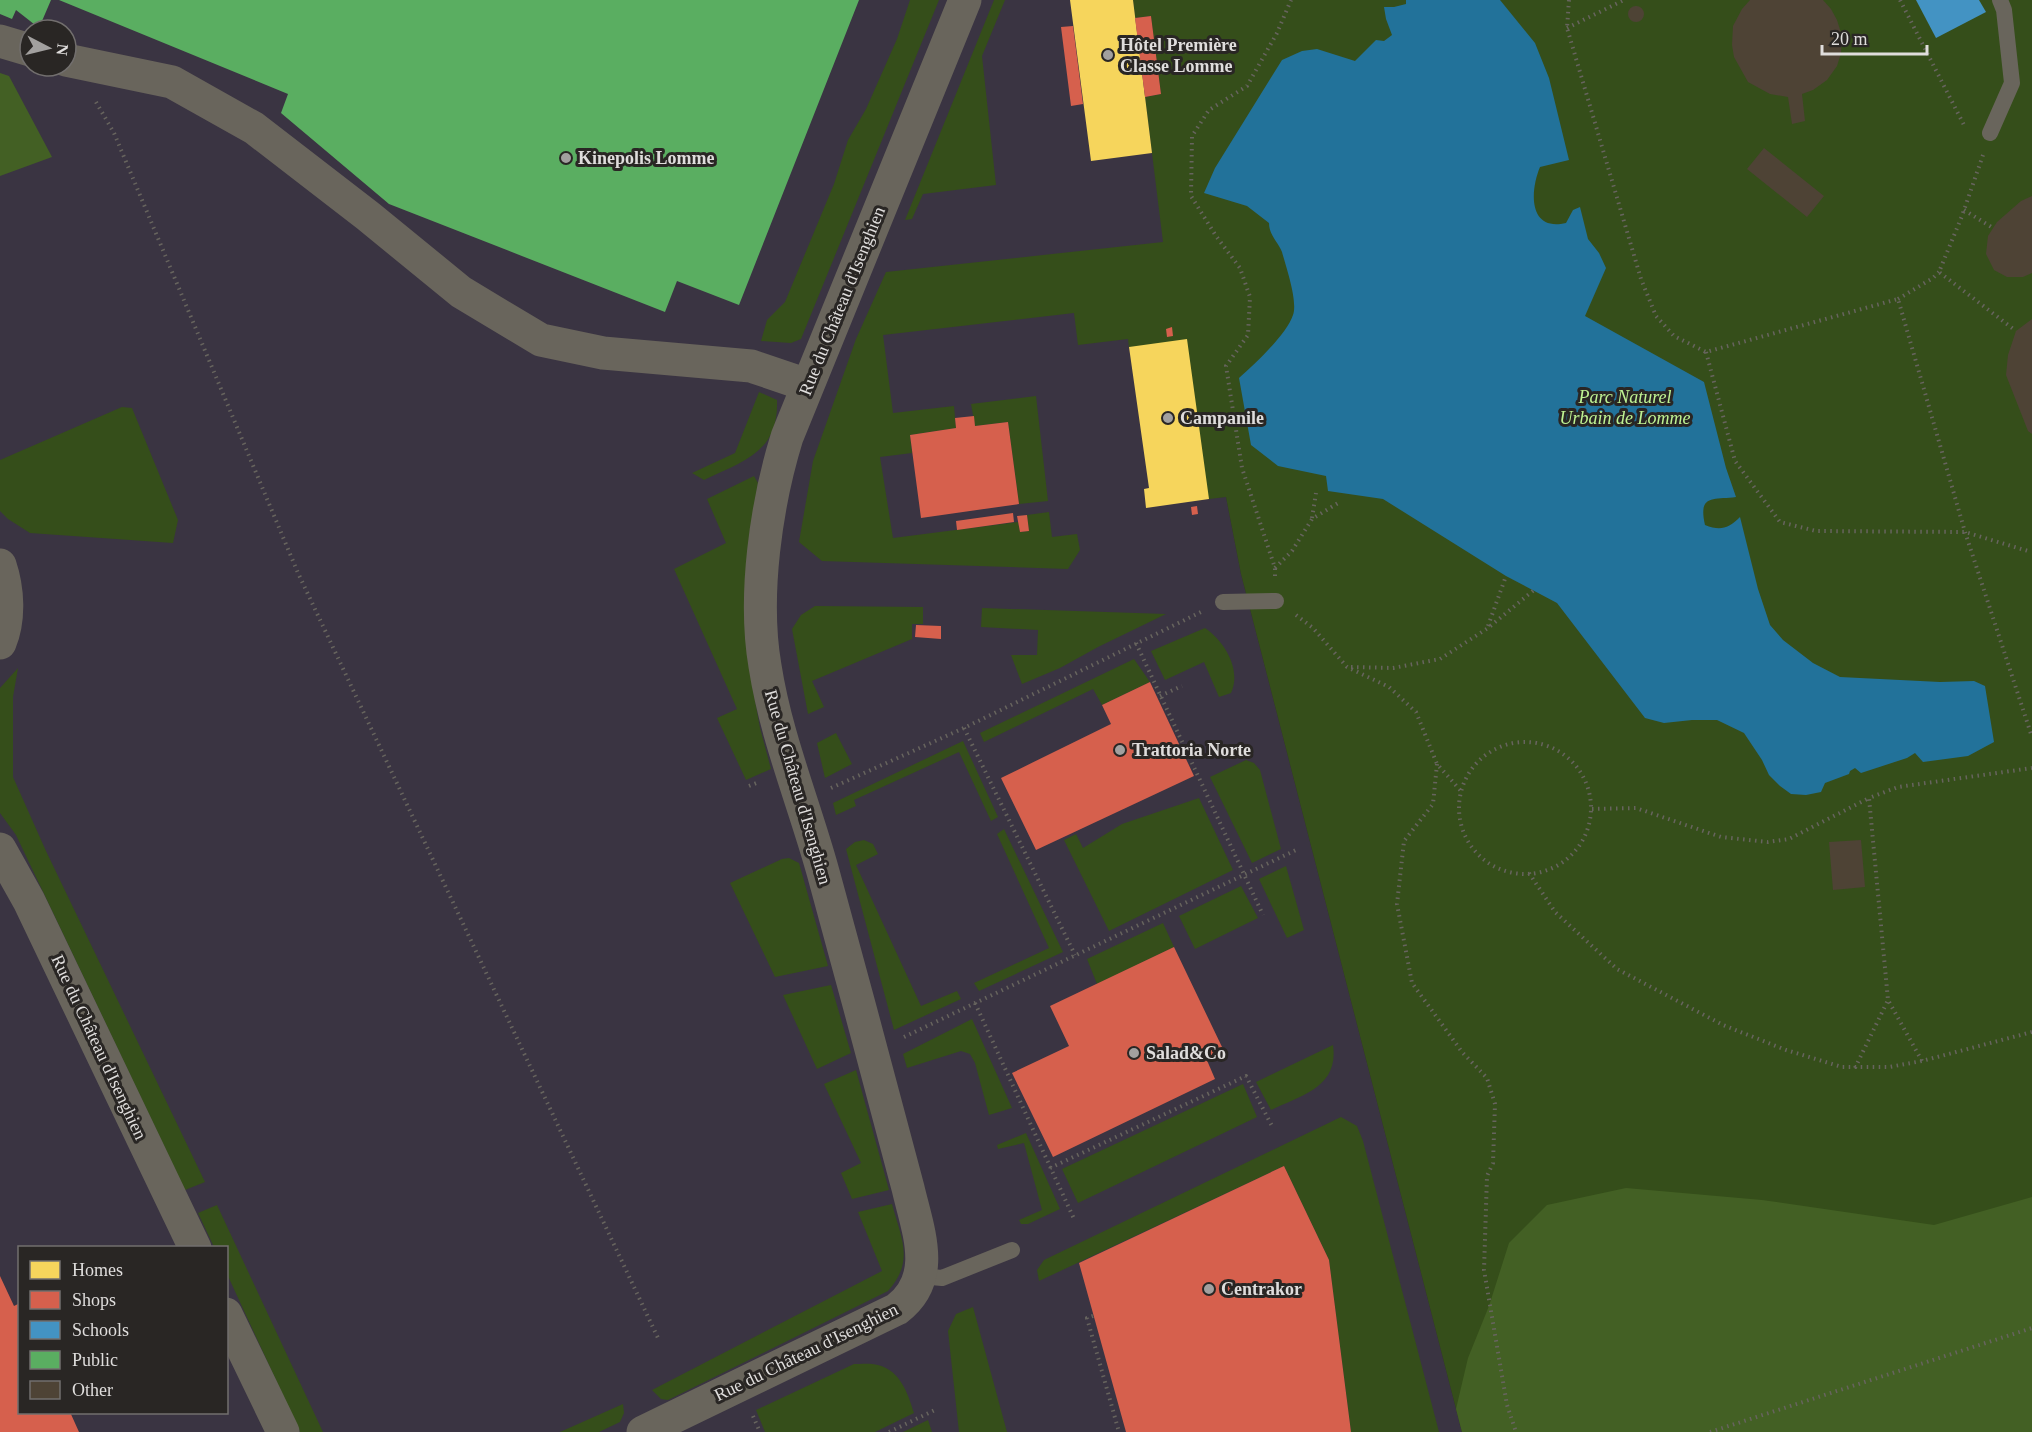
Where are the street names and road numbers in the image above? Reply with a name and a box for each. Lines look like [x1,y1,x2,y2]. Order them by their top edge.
street label: Rue du Château d'Isenghien [795,204,889,398]
street label: Rue du Château d'Isenghien [761,687,835,887]
street label: Rue du Château d'Isenghien [47,951,151,1143]
street label: Rue du Château d'Isenghien [711,1299,901,1405]

